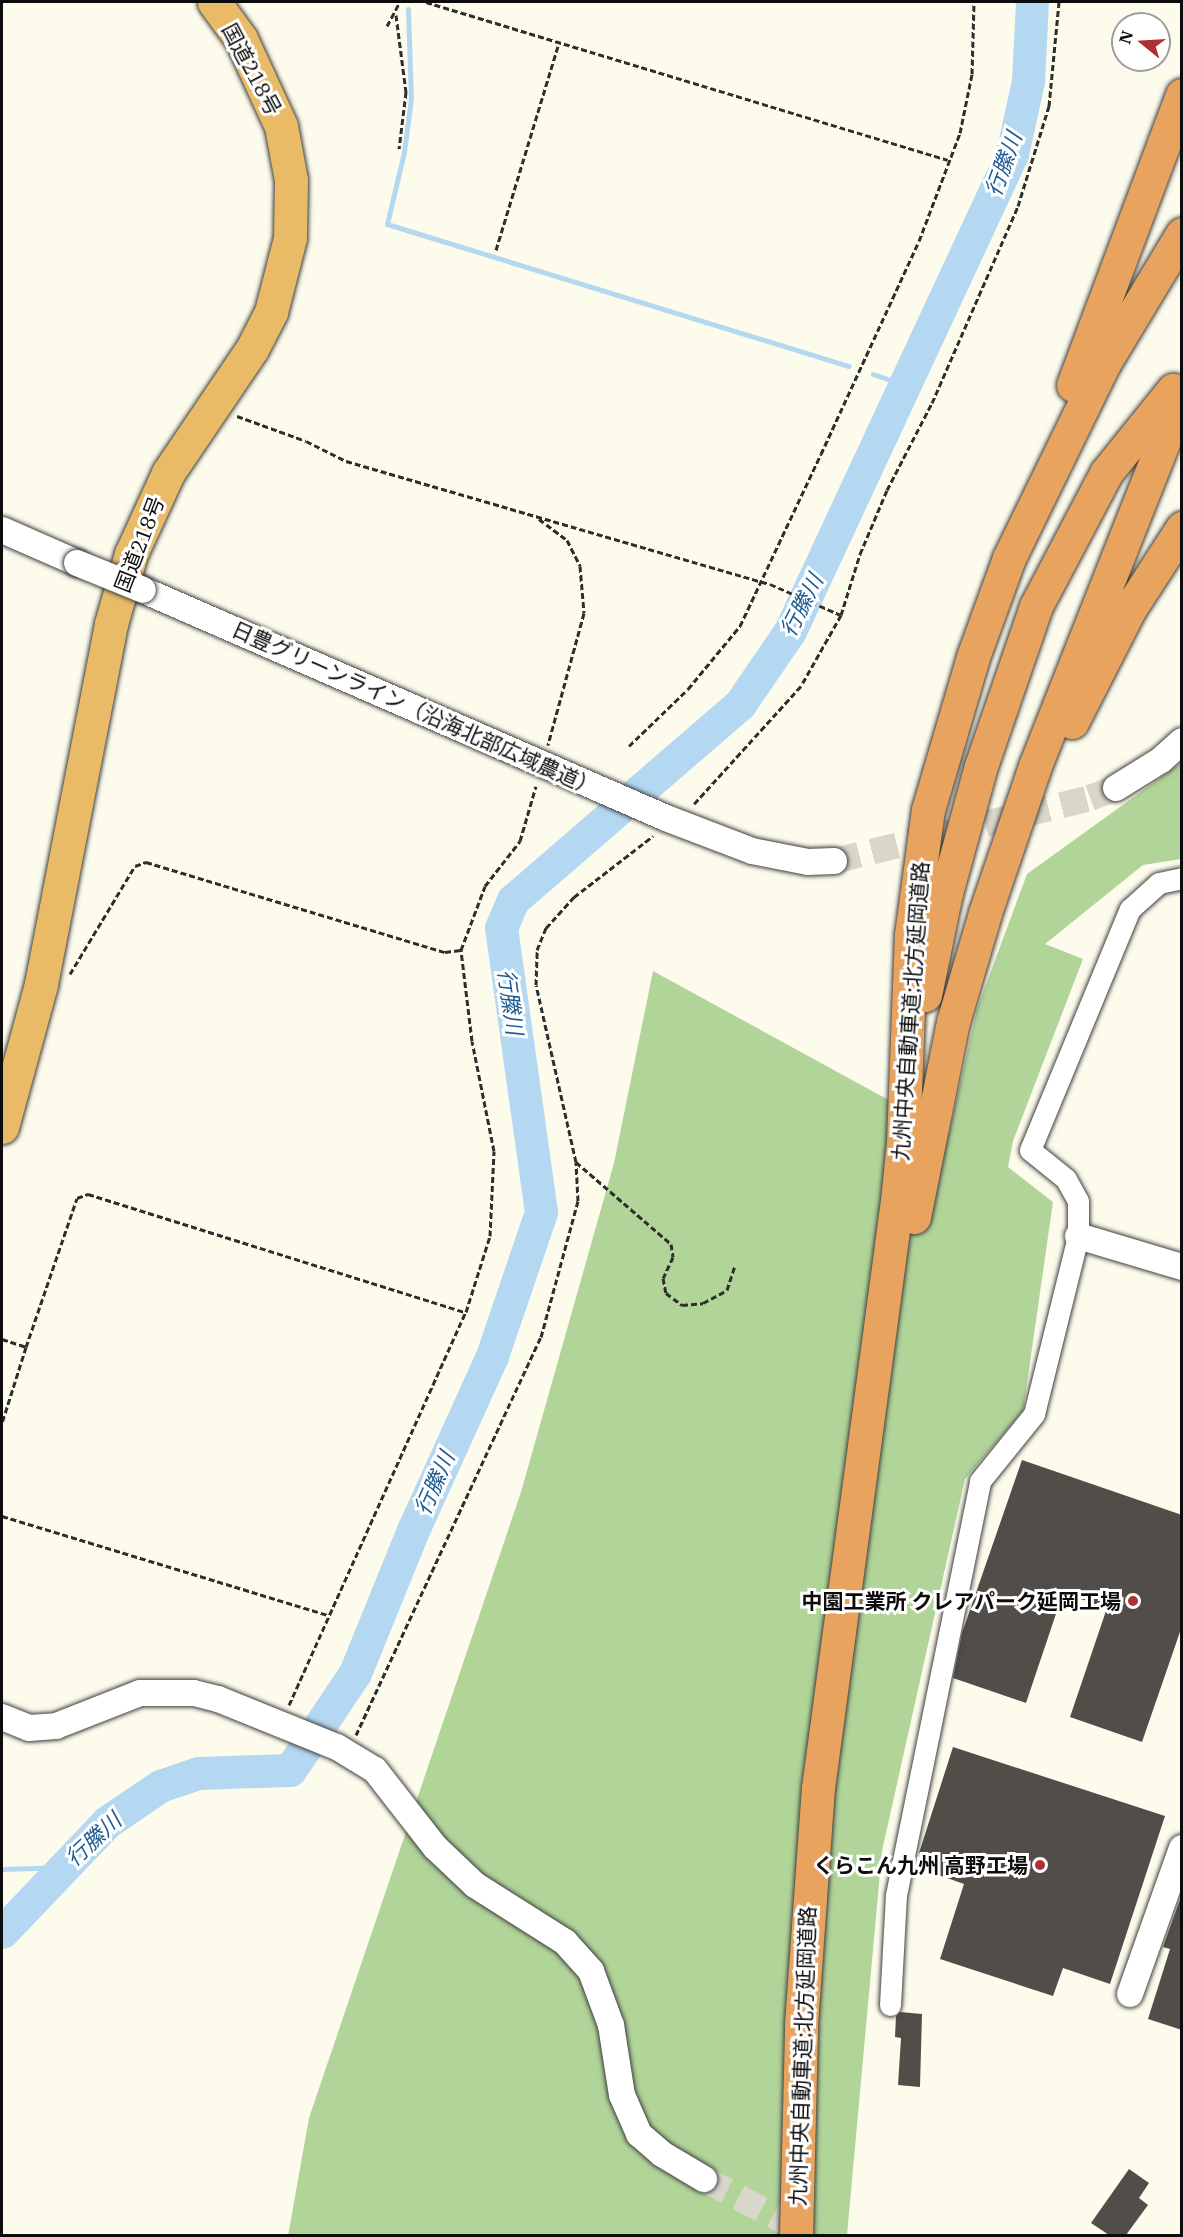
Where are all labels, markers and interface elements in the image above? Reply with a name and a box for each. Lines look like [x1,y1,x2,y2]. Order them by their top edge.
north arrow [1111,12,1171,72]
street label: 国道218号 [217,19,287,119]
text: N [1114,28,1137,46]
water label: 行縢川 [979,128,1027,200]
street label: 国道218号 [109,492,169,596]
water label: 行縢川 [774,570,828,640]
street label: 日豊グリーンライン（沿海北部広域農道） [228,615,602,801]
street label: 九州中央自動車道;北方延岡道路 [887,860,933,1162]
water label: 行縢川 [493,967,529,1037]
water label: 行縢川 [409,1447,459,1519]
place label: 中園工業所 クレアパーク延岡工場 [801,1588,1121,1614]
marker: 中園工業所 クレアパーク延岡工場 [1126,1594,1140,1608]
water label: 行縢川 [60,1807,126,1871]
place label: くらこん九州 高野工場 [813,1852,1028,1878]
marker: くらこん九州 高野工場 [1033,1858,1047,1872]
street label: 九州中央自動車道;北方延岡道路 [784,1906,820,2206]

